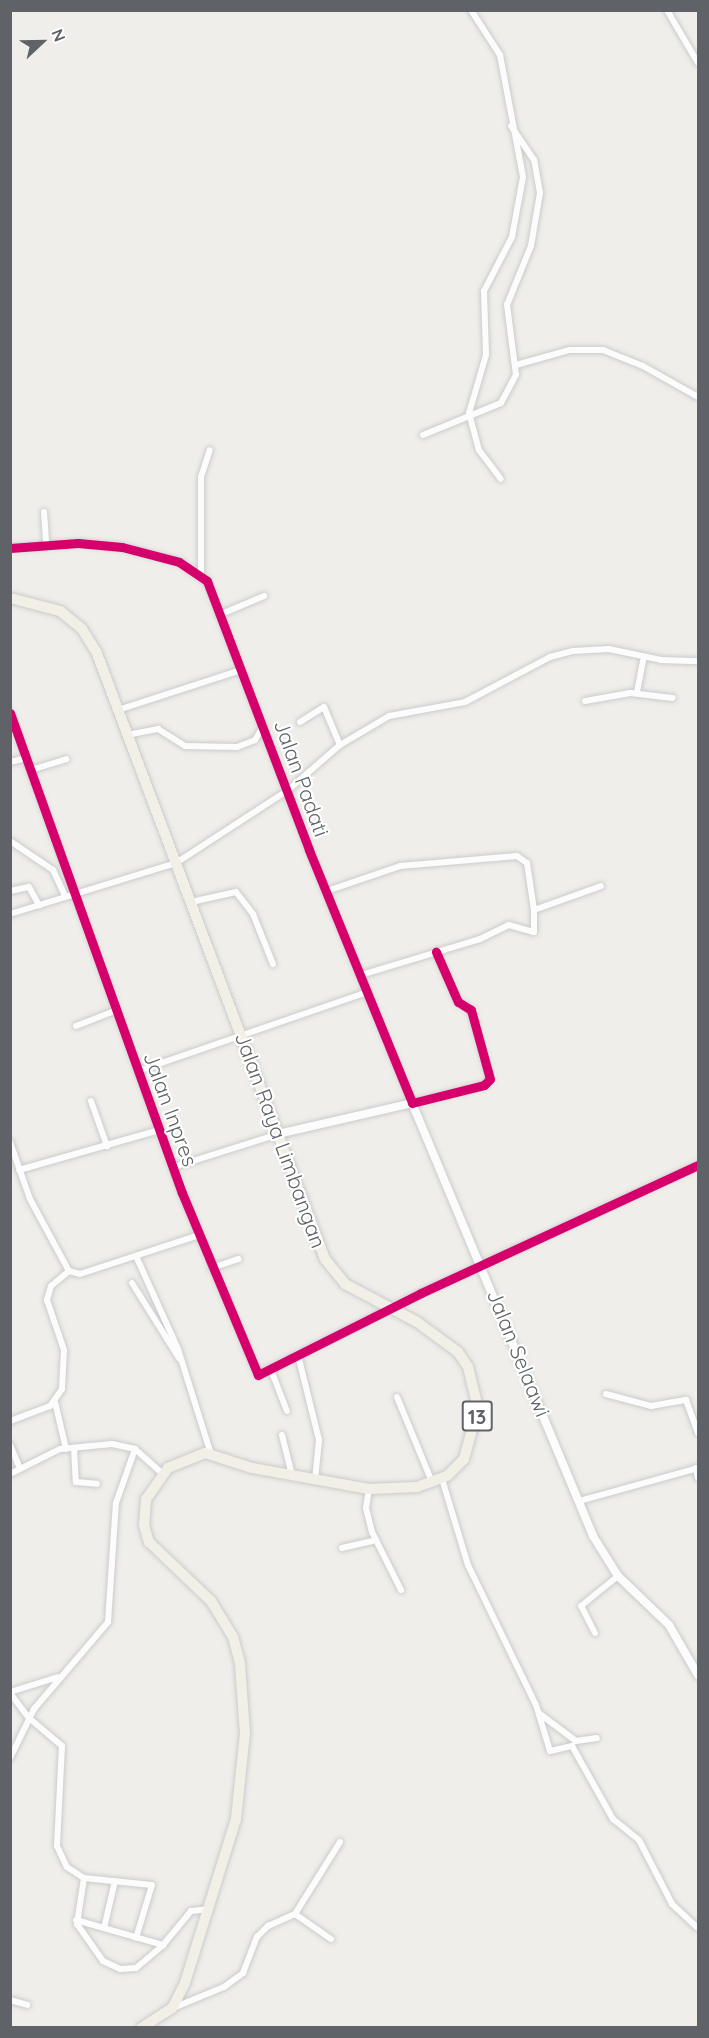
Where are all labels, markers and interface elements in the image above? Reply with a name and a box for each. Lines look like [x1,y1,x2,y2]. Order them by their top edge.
north arrow [12,12,72,72]
text: N [47,26,70,44]
street label: Jalan Padati [269,716,335,840]
street label: Jalan Raya Limbangan [230,1029,332,1251]
street label: Jalan Inpres [139,1048,203,1170]
street label: Jalan Selaawi [482,1286,556,1420]
road number: 13 [460,1399,494,1433]

